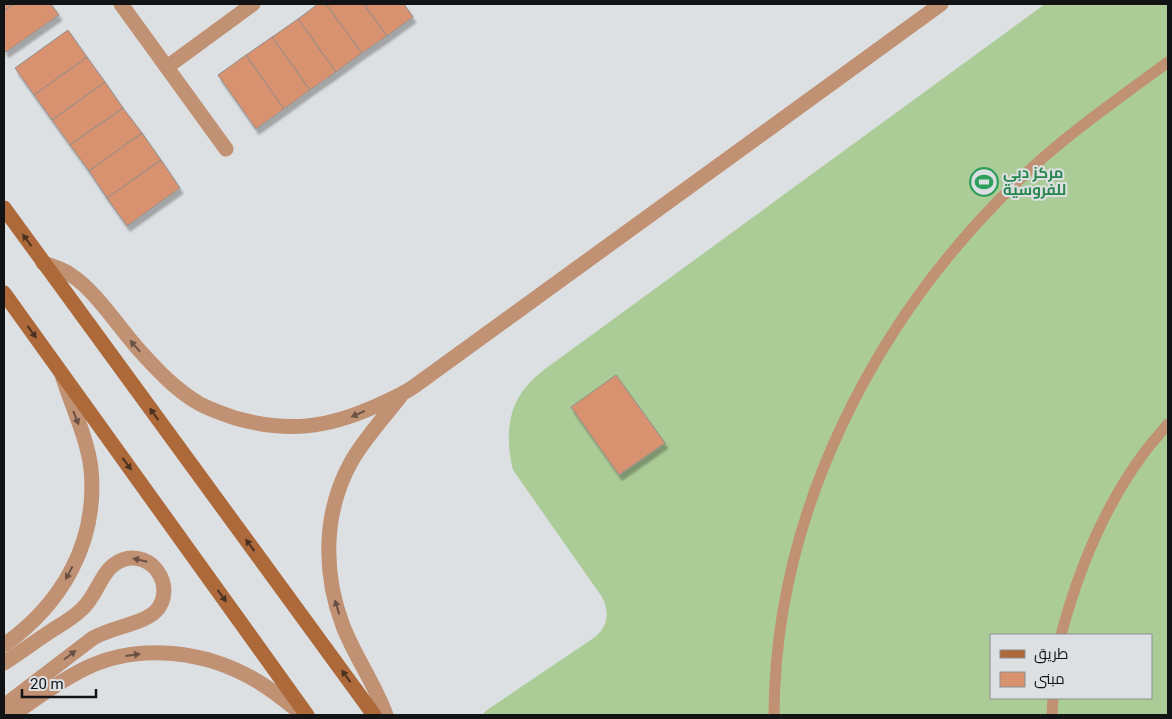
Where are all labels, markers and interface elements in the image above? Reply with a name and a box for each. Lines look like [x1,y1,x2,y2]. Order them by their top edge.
place label: مركز دبي للفروسية [1003,164,1066,199]
sports icon: مركز دبي للفروسية [969,167,999,197]
one-way arrow [22,233,32,247]
one-way arrow [27,325,38,338]
one-way arrow [130,340,141,353]
one-way arrow [149,407,159,421]
one-way arrow [73,410,80,425]
one-way arrow [351,410,365,418]
one-way arrow [122,457,132,471]
one-way arrow [245,538,255,552]
one-way arrow [133,556,148,564]
one-way arrow [65,567,74,580]
one-way arrow [217,590,227,603]
one-way arrow [333,600,341,615]
legend [990,634,1152,699]
text: طريق [1034,645,1068,664]
one-way arrow [63,650,77,660]
one-way arrow [125,651,141,659]
scale bar [22,666,96,698]
one-way arrow [340,670,351,683]
text: مبنى [1034,670,1065,689]
text: 20 m [30,675,64,693]

